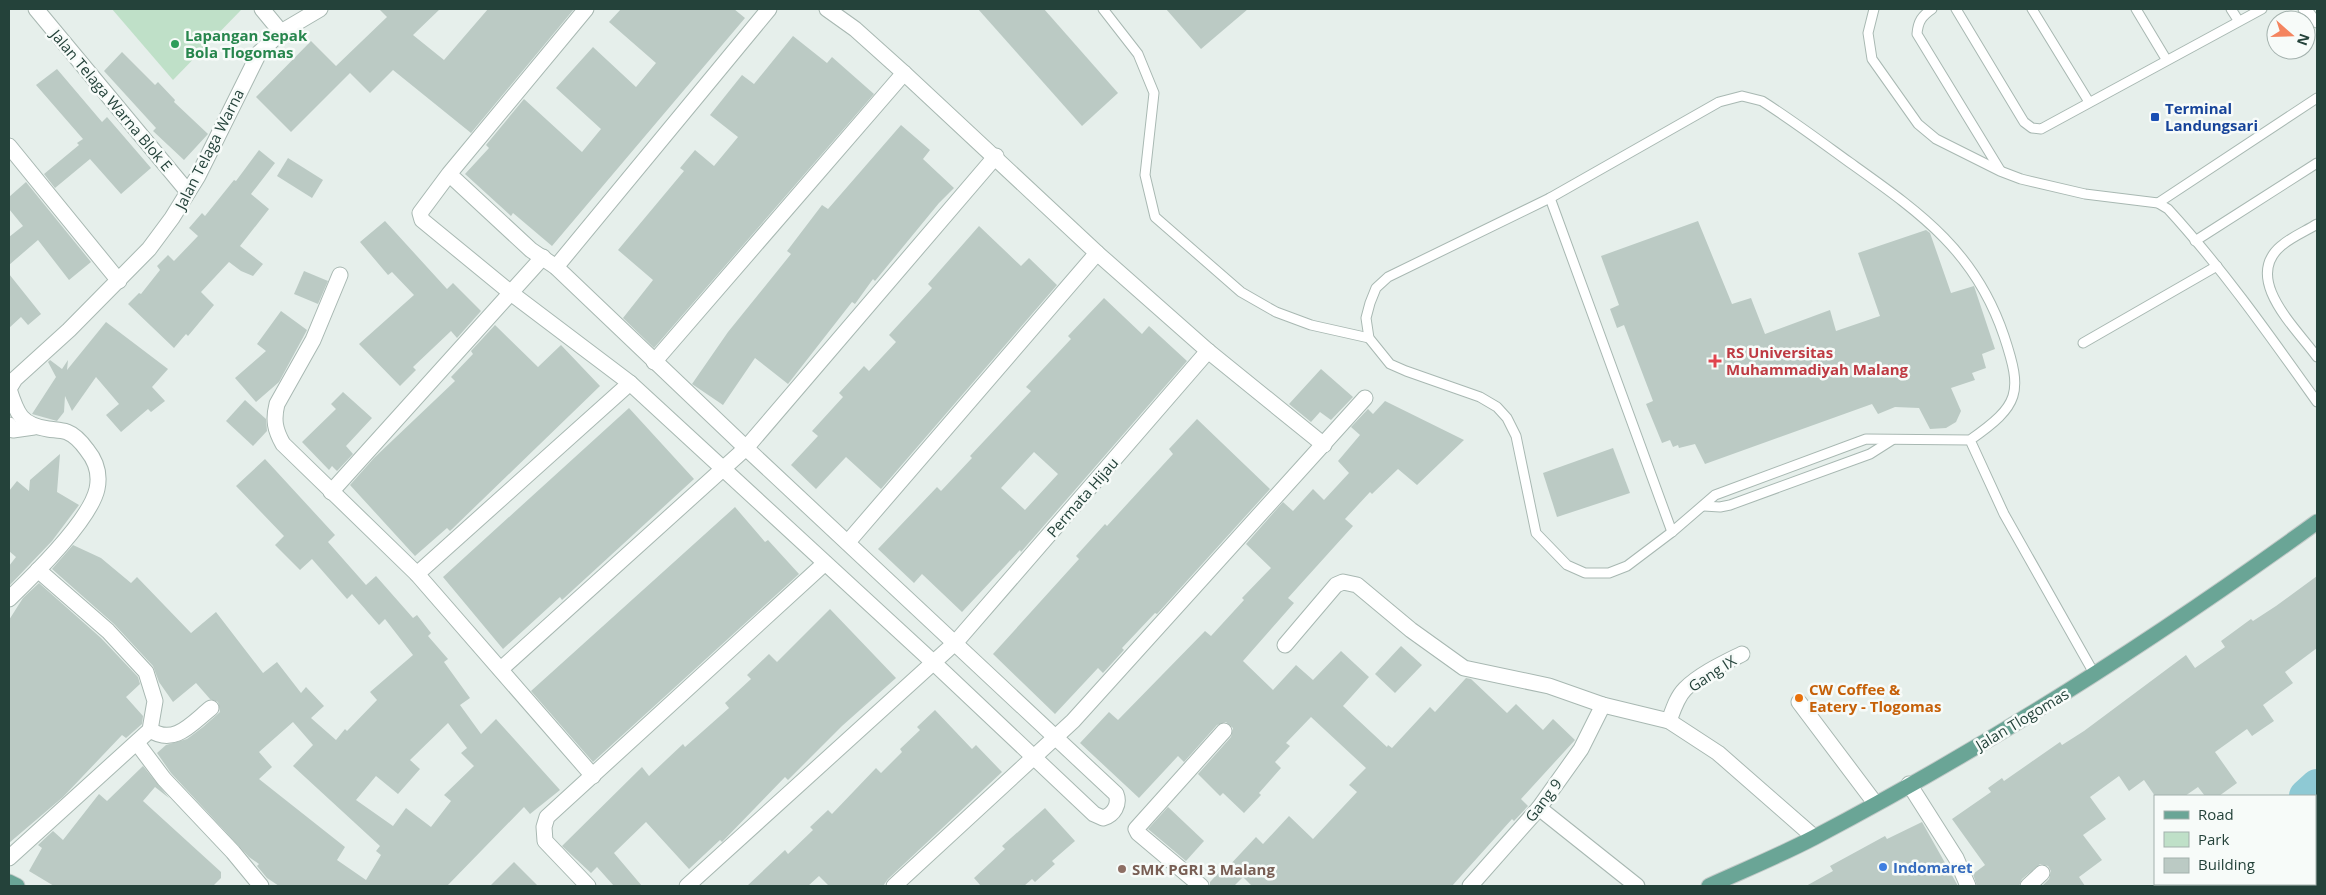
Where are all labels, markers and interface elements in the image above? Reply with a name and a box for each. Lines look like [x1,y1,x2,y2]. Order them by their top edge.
north arrow [2266,10,2316,60]
street label: Jalan Telaga Warna Blok E [45,23,177,175]
place label: Lapangan Sepak Bola Tlogomas [185,25,308,62]
text: N [2293,31,2315,48]
marker: Lapangan Sepak Bola Tlogomas [169,38,181,50]
street label: Jalan Telaga Warna [169,85,248,214]
place label: Terminal Landungsari [2165,98,2258,135]
marker: Terminal Landungsari [2149,111,2161,123]
place label: RS Universitas Muhammadiyah Malang [1726,342,1909,379]
marker: RS Universitas Muhammadiyah Malang [1708,354,1722,368]
street label: Permata Hijau [1042,453,1122,541]
street label: Gang IX [1684,650,1740,696]
place label: CW Coffee & Eatery - Tlogomas [1809,679,1941,716]
street label: Jalan Tlogomas [1970,683,2072,756]
marker: CW Coffee & Eatery - Tlogomas [1793,692,1805,704]
street label: Gang 9 [1520,774,1566,826]
legend [2154,795,2316,885]
text: Road [2198,804,2234,824]
text: Park [2198,829,2229,849]
text: Building [2198,854,2255,874]
place label: Indomaret [1893,857,1973,877]
place label: SMK PGRI 3 Malang [1132,859,1275,879]
marker: Indomaret [1877,861,1889,873]
marker: SMK PGRI 3 Malang [1116,863,1128,875]

